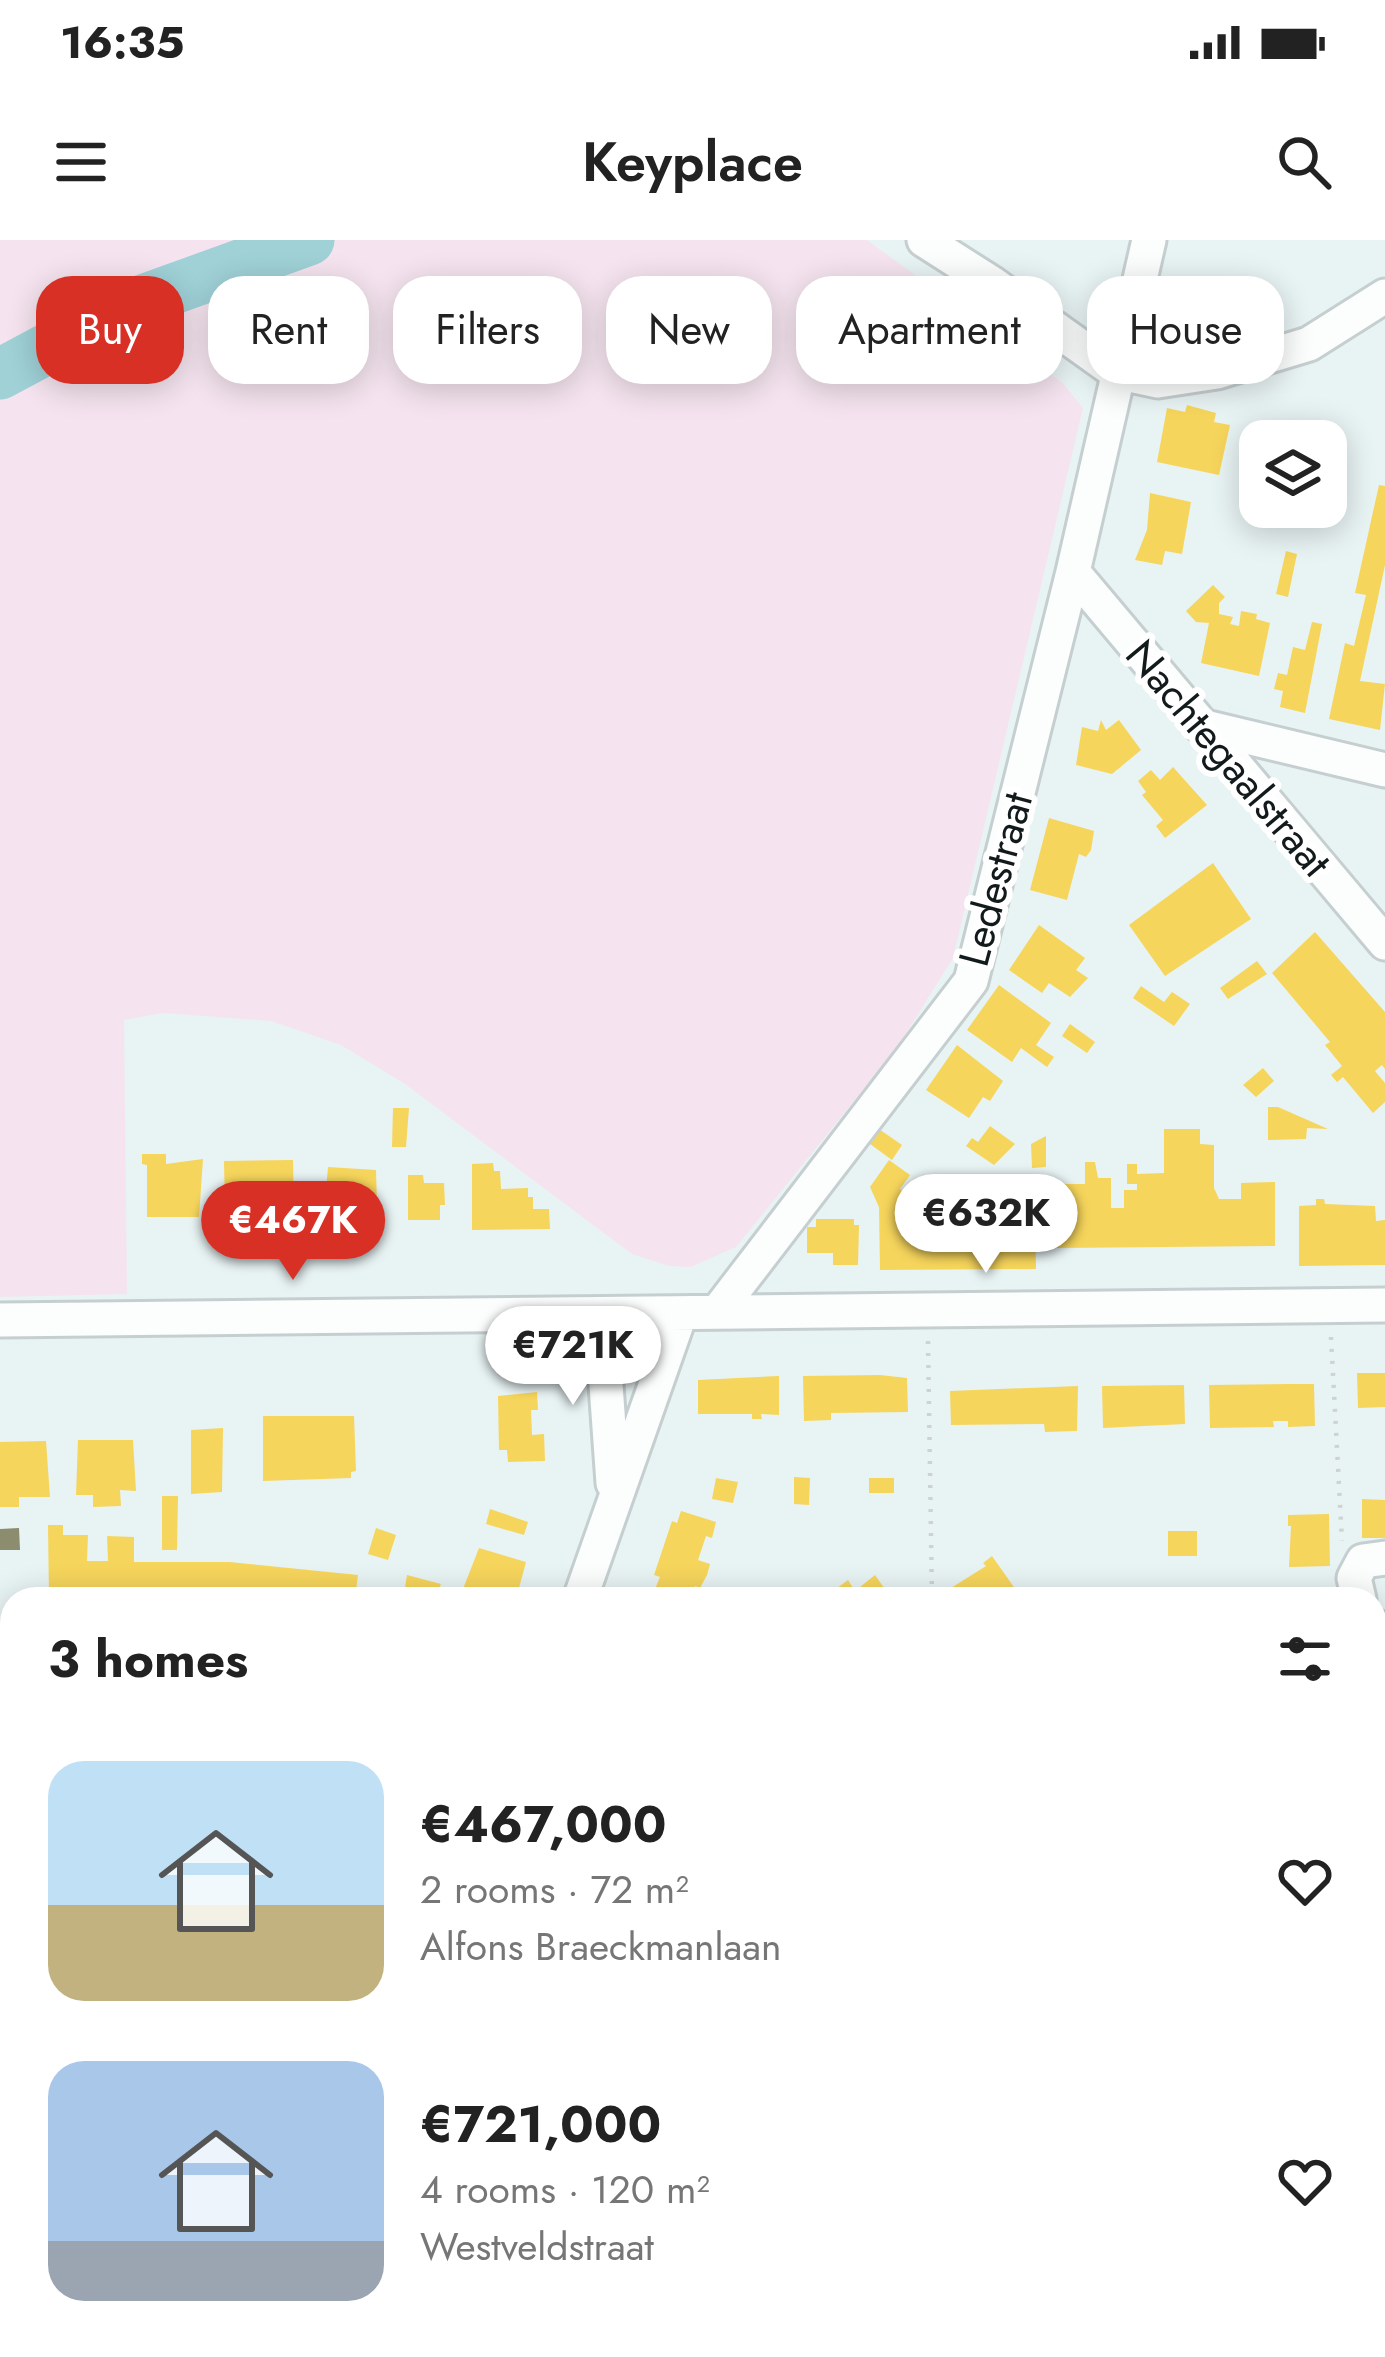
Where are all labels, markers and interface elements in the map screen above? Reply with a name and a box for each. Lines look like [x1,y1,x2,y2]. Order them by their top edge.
text: 16:35 [60,10,184,75]
text: Keyplace [582,123,803,201]
icon: menu [48,129,114,195]
icon: search [1271,129,1337,195]
chip: Buy [36,276,184,384]
chip: Rent [208,276,369,384]
chip: Filters [393,276,582,384]
chip: New [606,276,772,384]
chip: Apartment [796,276,1063,384]
chip: House [1087,276,1284,384]
map controls [1239,420,1347,528]
button: layers [1239,420,1347,528]
street label: Nachtegaalstraat [1111,627,1346,890]
street label: Ledestraat [943,785,1048,973]
pin: €632K [902,1174,1070,1276]
pin: €467K [209,1181,377,1283]
text: €632K [922,1184,1050,1241]
text: €467K [228,1191,358,1248]
pin: €721K [489,1306,657,1408]
text: €721K [512,1316,634,1373]
text: 3 homes [48,1622,248,1696]
icon: filters [1272,1626,1338,1692]
text: €467,000 [420,1787,667,1861]
icon: home [144,1809,288,1953]
icon: heart [1272,1848,1338,1914]
text: 2 rooms · 72 m² [420,1861,689,1918]
text: Alfons Braeckmanlaan [420,1918,781,1975]
text: €721,000 [420,2087,661,2161]
icon: home [144,2109,288,2253]
icon: heart [1272,2148,1338,2214]
text: 4 rooms · 120 m² [420,2161,710,2218]
text: Westveldstraat [420,2218,654,2275]

